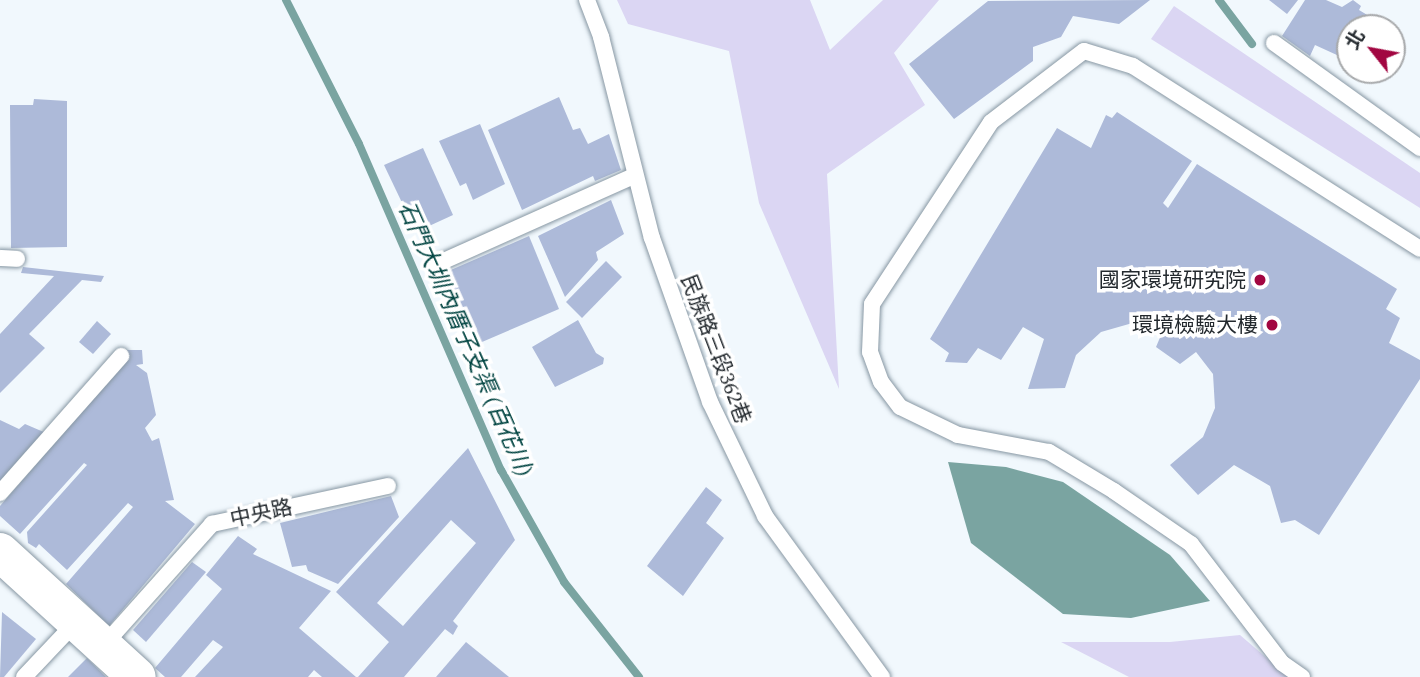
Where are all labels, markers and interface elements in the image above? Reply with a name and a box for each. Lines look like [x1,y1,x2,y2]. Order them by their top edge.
north arrow [1336,14,1406,84]
text: 北 [1339,24,1371,54]
water label: 石門大圳內厝子支渠 (百花川) [393,197,539,481]
place label: 國家環境研究院 [1099,267,1246,293]
street label: 民族路三段362巷 [676,271,756,427]
marker: 國家環境研究院 [1252,272,1268,288]
place label: 環境檢驗大樓 [1132,312,1258,338]
marker: 環境檢驗大樓 [1264,317,1280,333]
street label: 中央路 [228,494,294,532]

